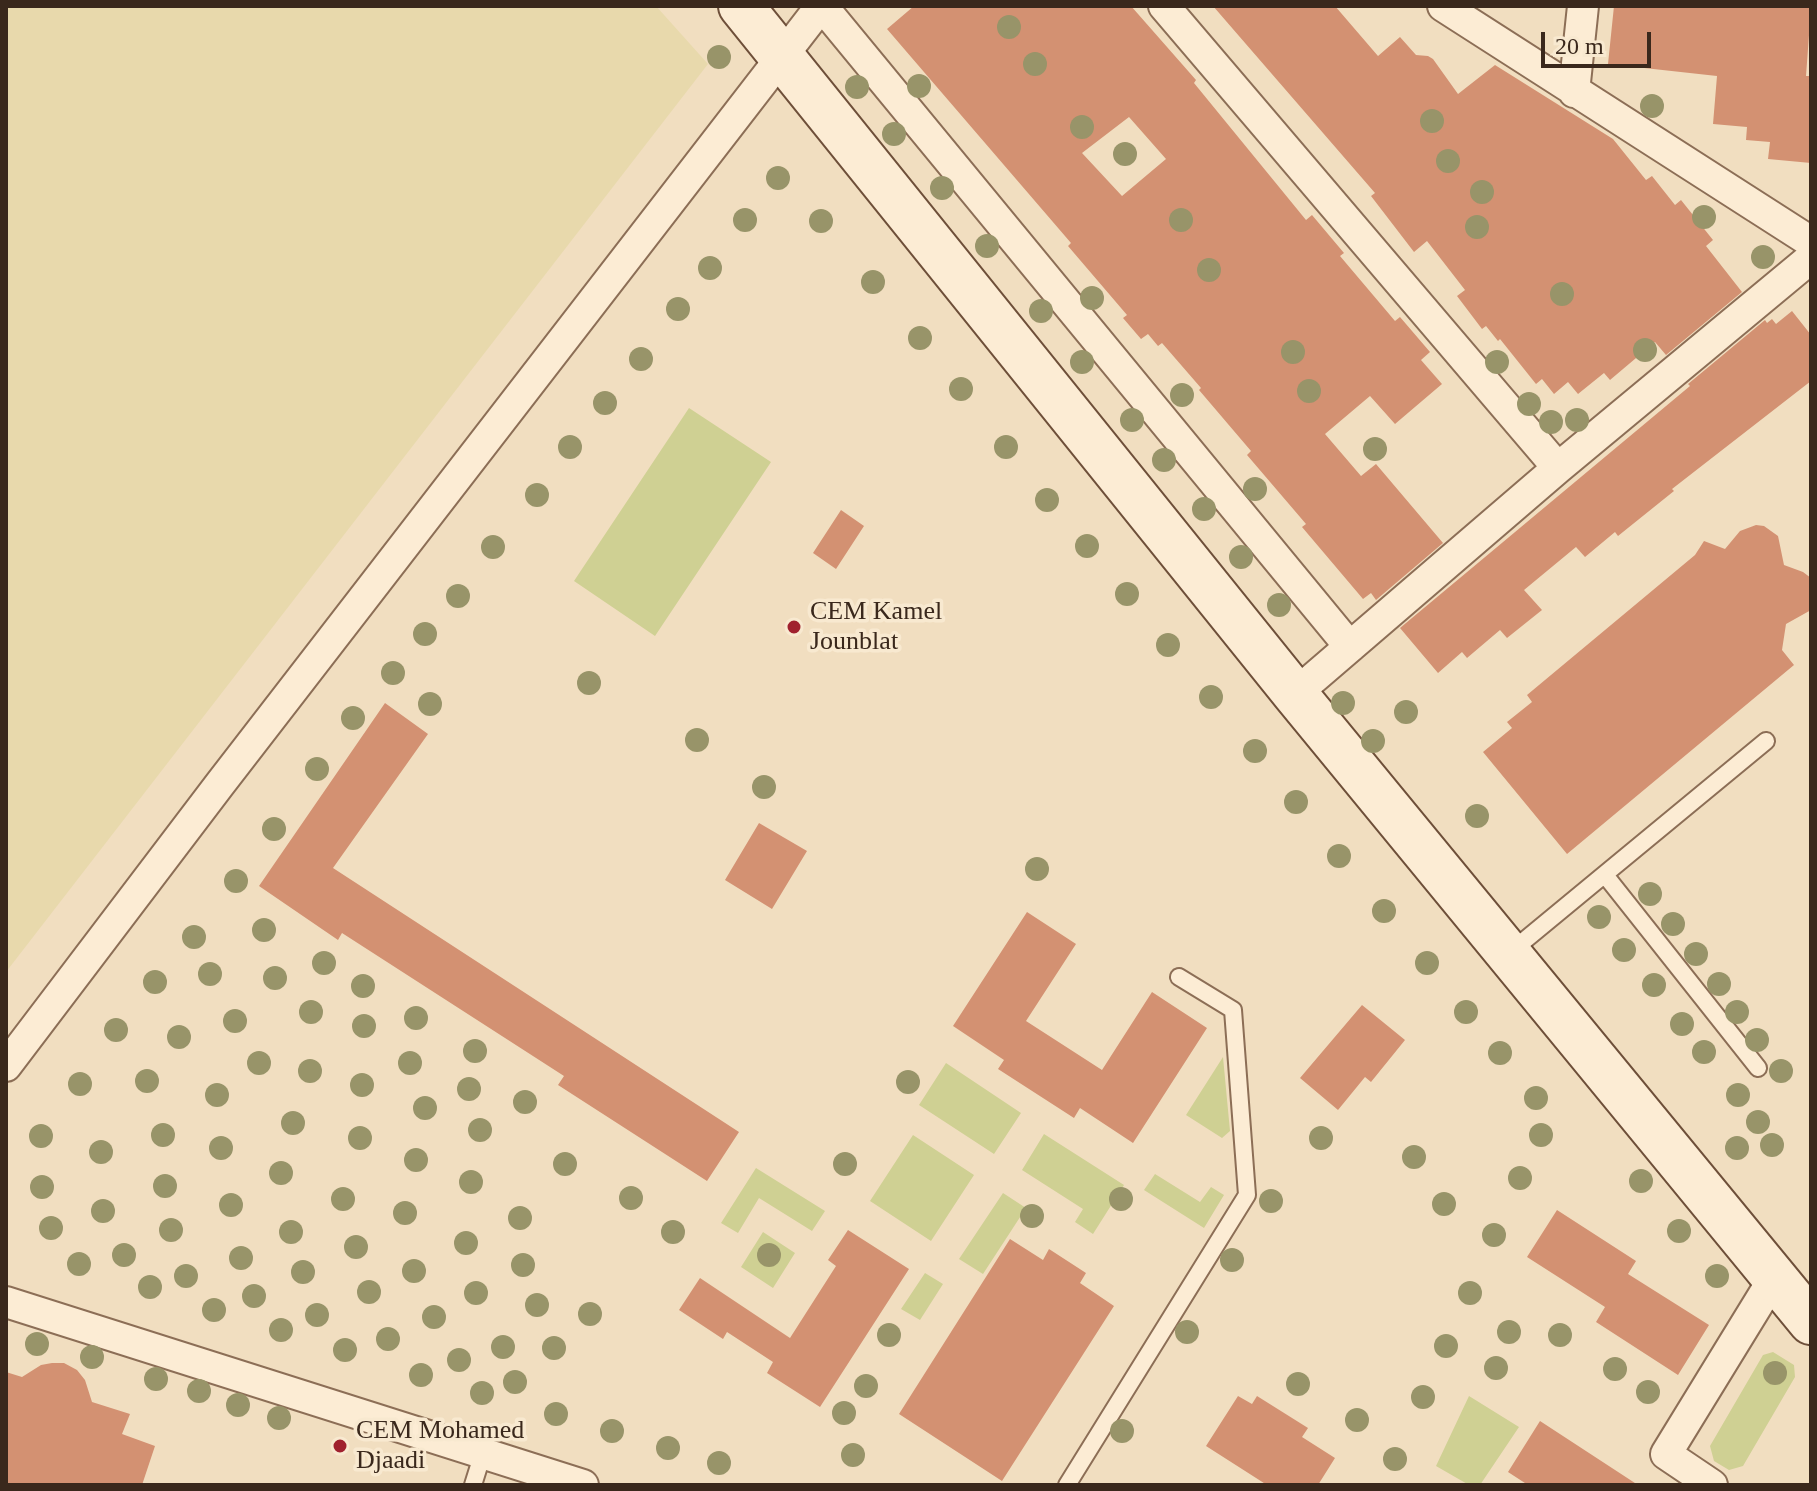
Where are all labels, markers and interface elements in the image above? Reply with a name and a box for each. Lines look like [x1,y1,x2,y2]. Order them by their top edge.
scale bar [1545,16,1655,66]
text: 20 m [1555,33,1604,59]
place label: CEM Kamel Jounblat [810,596,942,658]
marker: CEM Kamel Jounblat [785,618,803,636]
place label: CEM Mohamed Djaadi [356,1415,524,1476]
marker: CEM Mohamed Djaadi [331,1437,349,1455]

